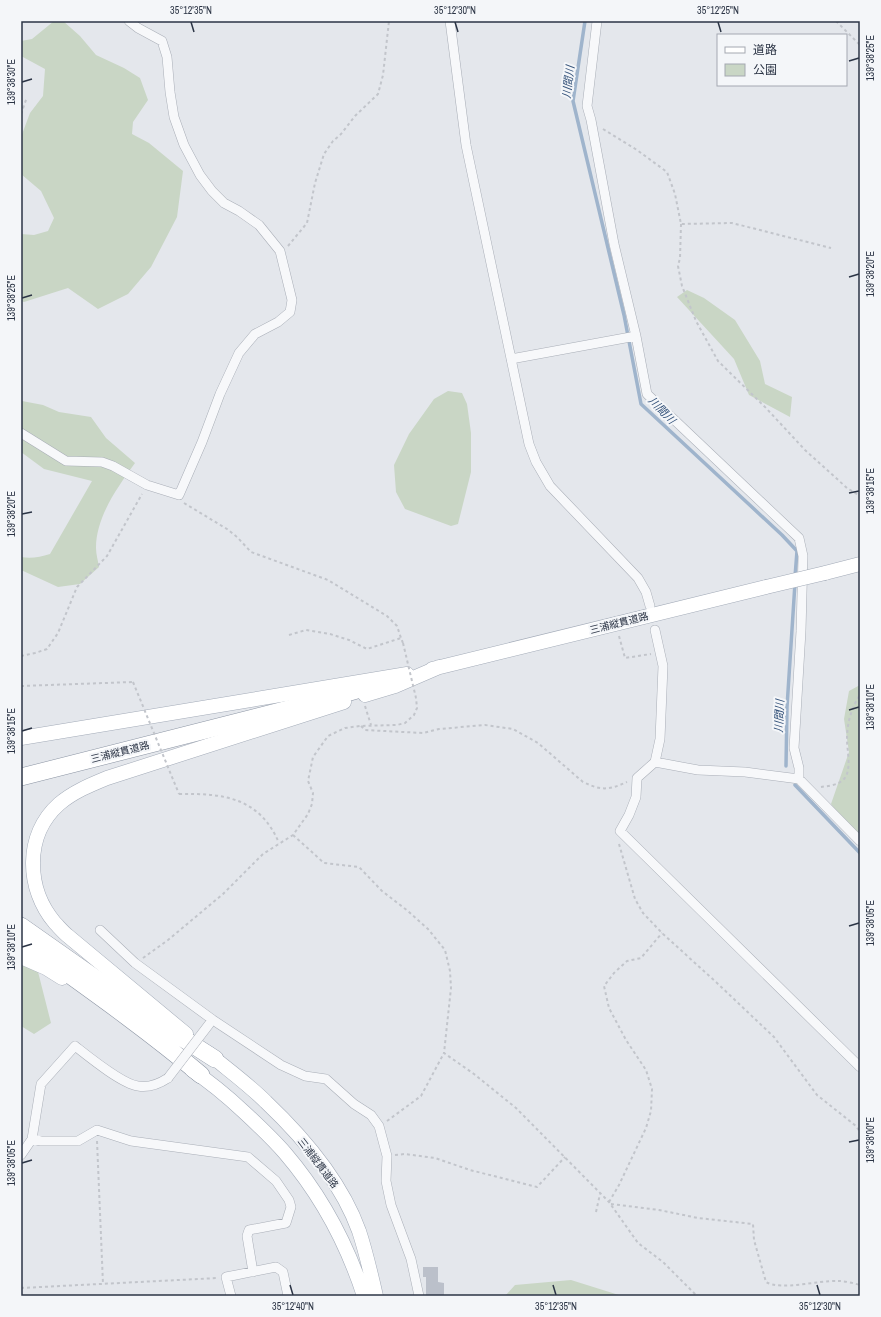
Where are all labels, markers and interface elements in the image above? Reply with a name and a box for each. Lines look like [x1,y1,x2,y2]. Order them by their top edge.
text: 35°12'35"N [170,4,212,17]
text: 35°12'30"N [434,4,476,17]
text: 35°12'25"N [697,4,739,17]
legend [717,34,847,86]
text: 139°38'25"E [864,35,877,81]
text: 道路 [753,42,777,58]
text: 139°38'30"E [5,59,18,105]
text: 公園 [753,62,777,78]
water label: 川間川 [559,64,577,99]
text: 139°38'20"E [864,251,877,297]
text: 139°38'25"E [5,275,18,321]
water label: 川間川 [646,393,679,427]
text: 139°38'15"E [864,468,877,514]
text: 139°38'20"E [5,491,18,537]
street label: 三浦縦貫道路 [588,609,650,637]
text: 139°38'10"E [864,684,877,730]
water label: 川間川 [771,698,787,733]
text: 139°38'15"E [5,708,18,754]
street label: 三浦縦貫道路 [89,738,151,766]
text: 139°38'05"E [864,900,877,946]
text: 139°38'10"E [5,924,18,970]
text: 139°38'00"E [864,1117,877,1163]
street label: 三浦縦貫道路 [295,1135,341,1191]
text: 139°38'05"E [5,1140,18,1186]
text: 35°12'40"N [272,1300,314,1313]
text: 35°12'35"N [535,1300,577,1313]
text: 35°12'30"N [799,1300,841,1313]

